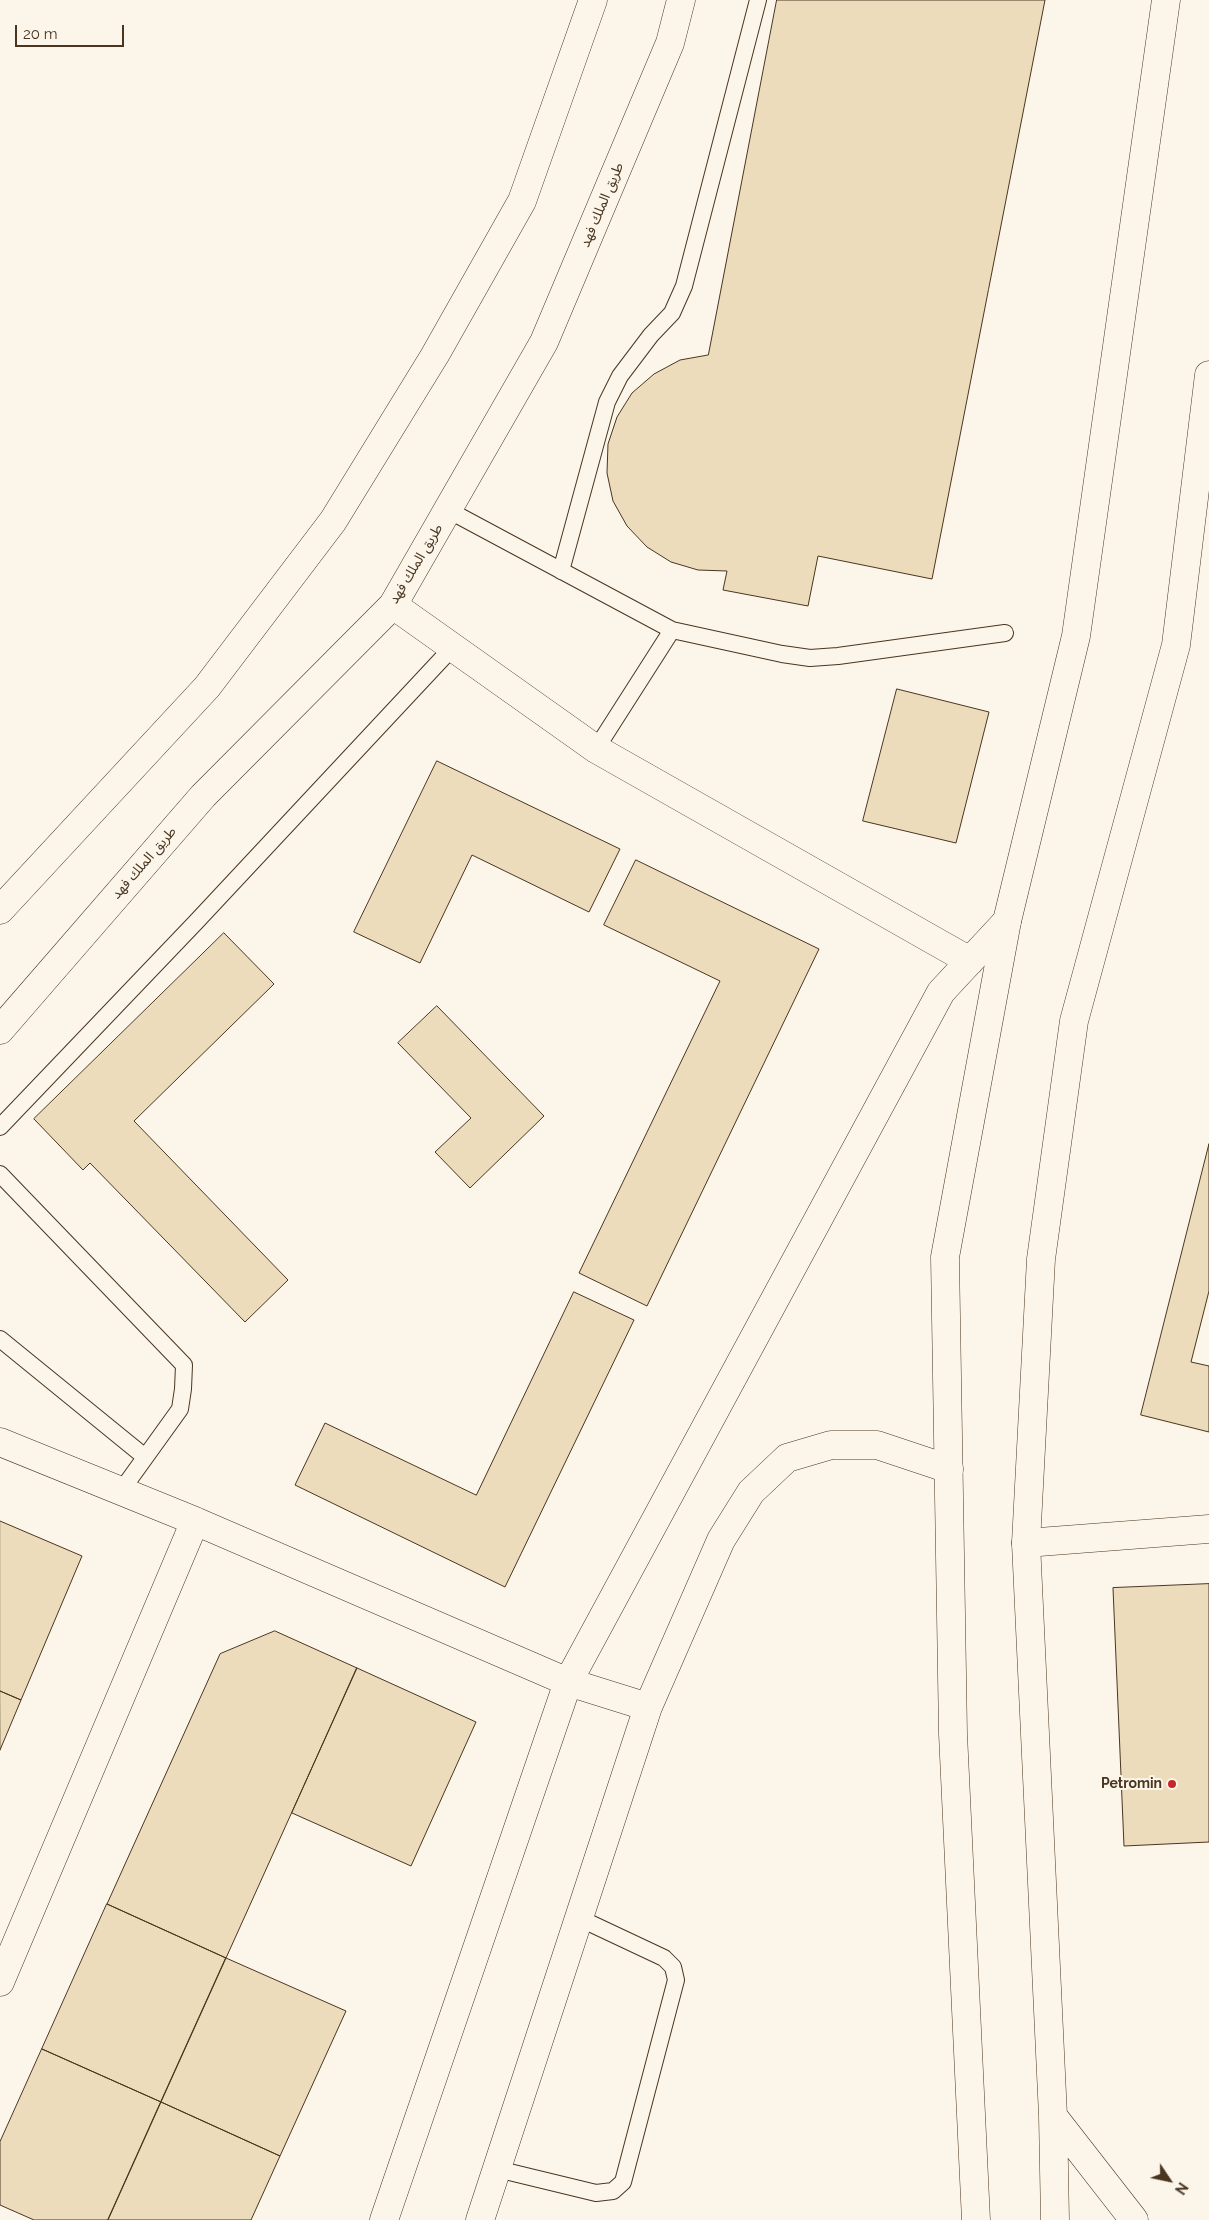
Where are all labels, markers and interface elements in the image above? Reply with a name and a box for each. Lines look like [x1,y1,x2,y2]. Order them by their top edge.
scale bar [18,15,126,47]
text: 20 m [23,25,58,43]
street label: طريق الملك فهد [577,160,627,250]
street label: طريق الملك فهد [386,521,446,607]
street label: طريق الملك فهد [108,823,180,903]
place label: Petromin [1101,1776,1162,1792]
marker: Petromin [1166,1778,1178,1790]
north arrow [1144,2155,1194,2205]
text: N [1172,2179,1191,2197]

